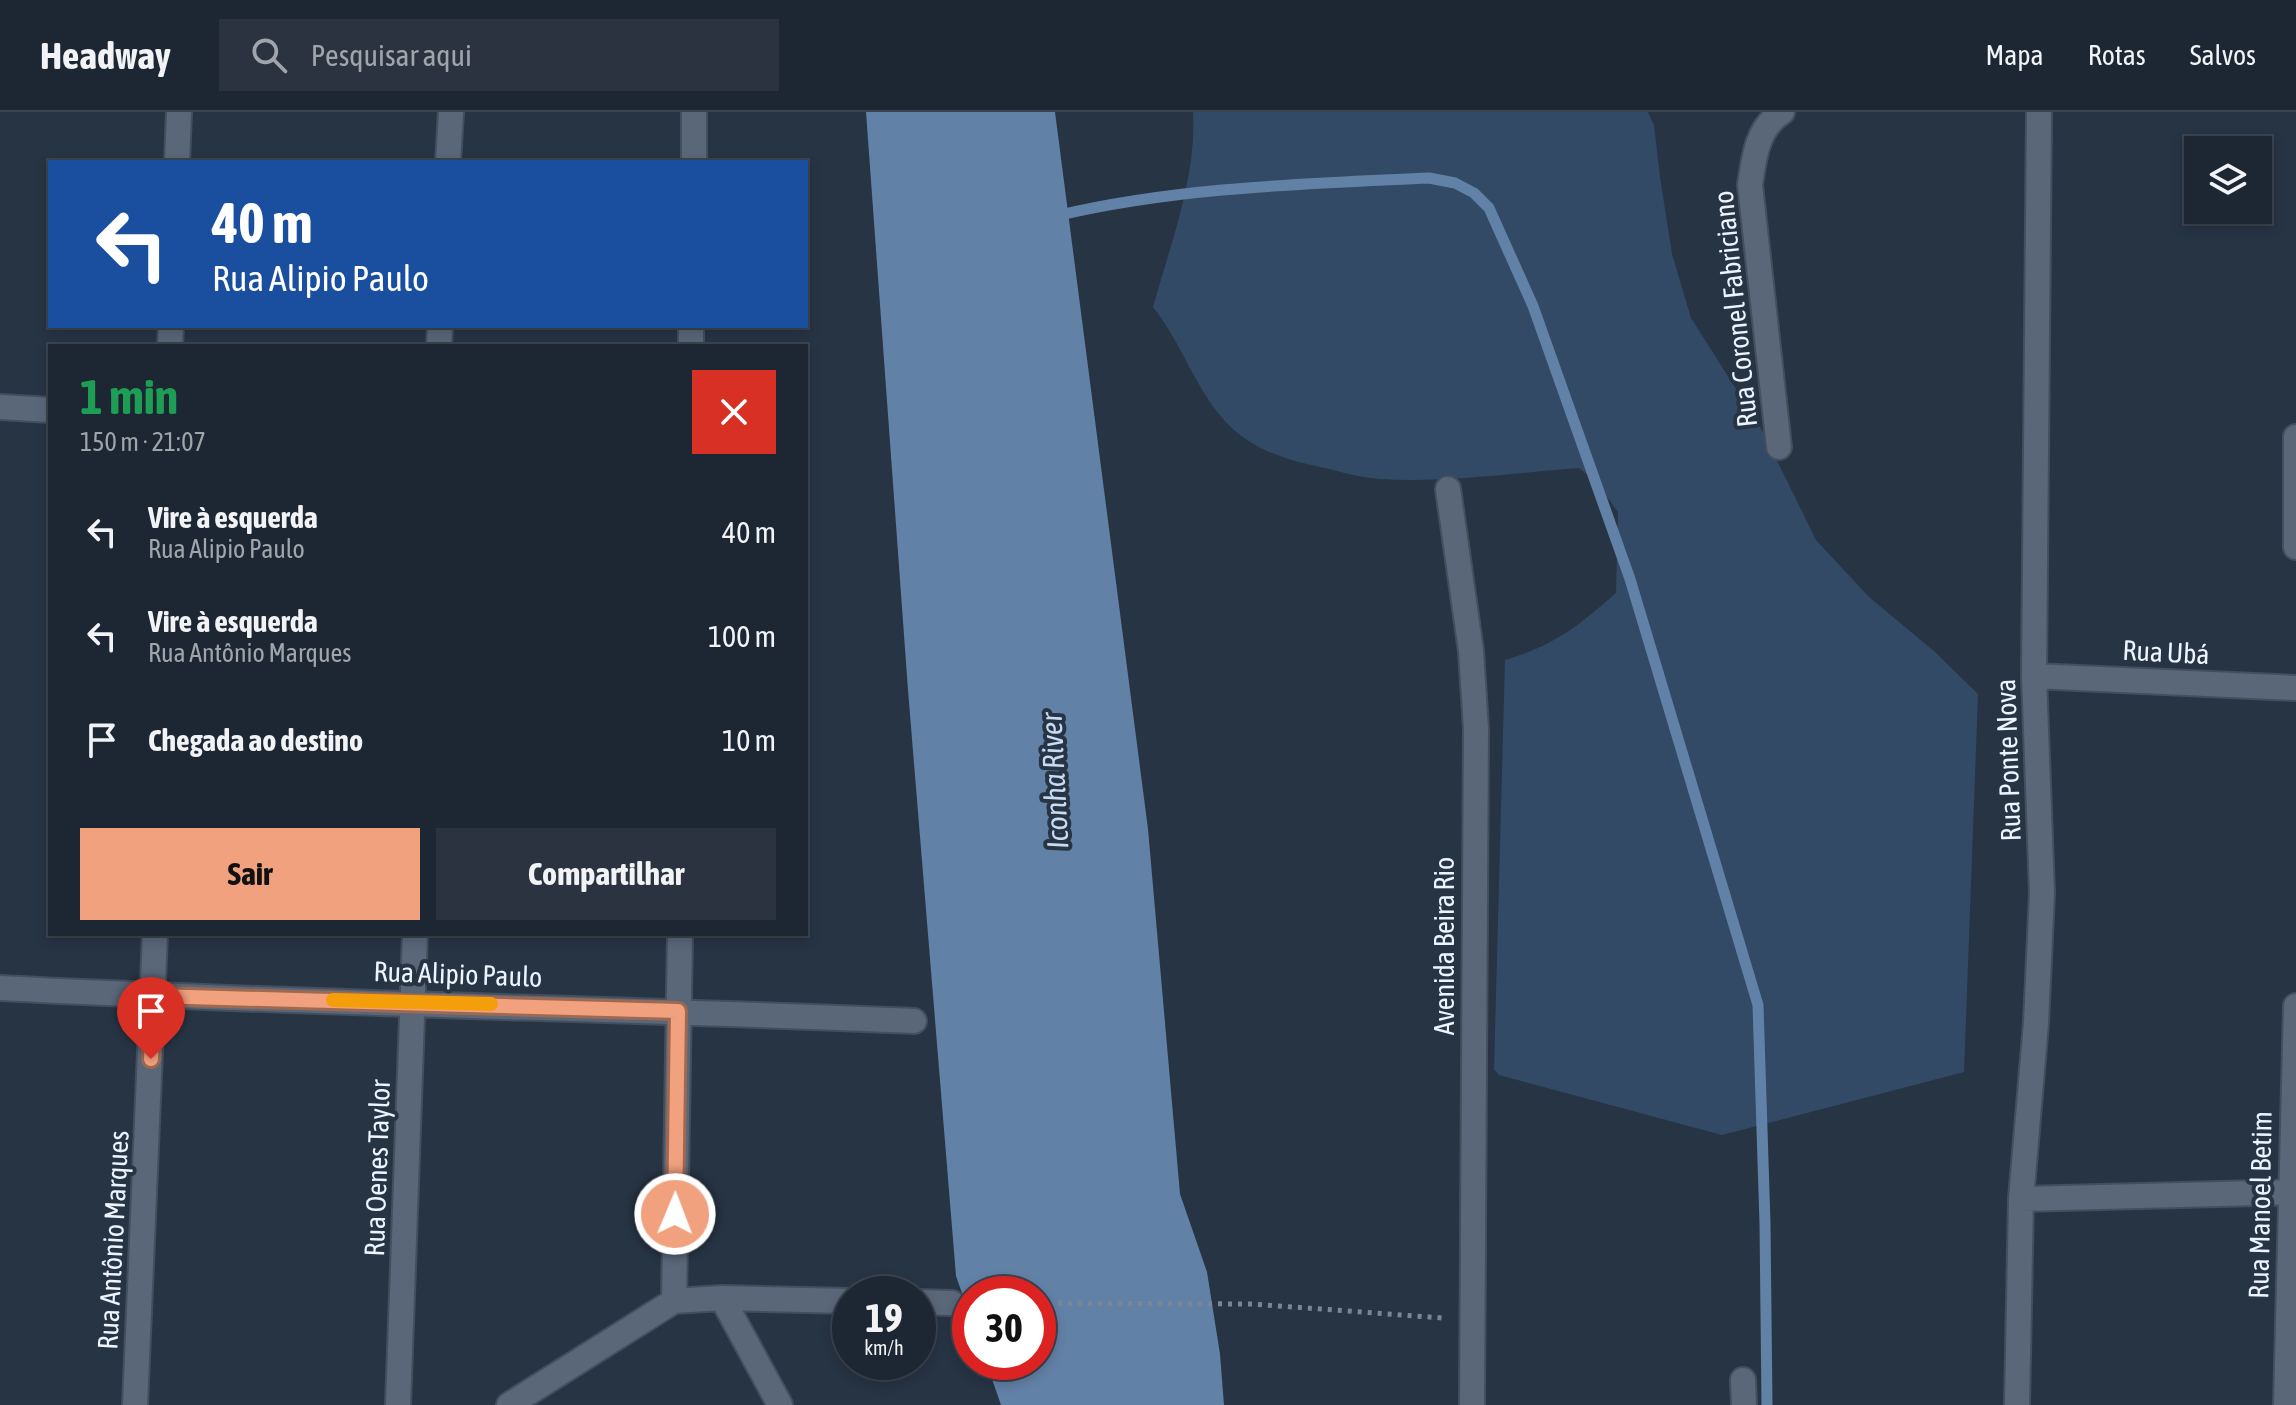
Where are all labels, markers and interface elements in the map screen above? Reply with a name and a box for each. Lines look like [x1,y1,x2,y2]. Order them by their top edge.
search box [219,19,779,91]
icon: search [247,33,291,77]
text: Headway [40,34,171,77]
text: Pesquisar aqui [311,38,472,72]
text: Mapa [1986,39,2044,71]
text: Rotas [2088,39,2146,71]
text: Salvos [2190,39,2256,71]
map controls [2184,136,2272,224]
button: layers [2184,136,2272,224]
street label: Rua Coronel Fabriciano [1707,189,1763,429]
text: 40 m [212,191,313,255]
icon: left [80,192,184,296]
text: Rua Alipio Paulo [212,257,429,299]
text: 1 min [80,369,178,424]
button: close [692,370,776,454]
text: 150 m · 21:07 [80,427,206,457]
text: Vire à esquerda [148,500,318,534]
icon: left [80,510,124,554]
text: 40 m [722,515,776,549]
text: Rua Alipio Paulo [148,534,305,564]
text: Vire à esquerda [148,604,318,638]
icon: left [80,614,124,658]
text: 100 m [708,619,776,653]
street label: Rua Ubá [2122,634,2210,670]
text: Rua Antônio Marques [148,638,351,668]
street label: Rua Ponte Nova [1989,678,2027,842]
water label: Iconha River [1033,711,1075,850]
icon: arrive [80,718,124,762]
text: Chegada ao destino [148,723,363,757]
text: 10 m [722,723,776,757]
button: Sair [80,828,420,920]
button: Compartilhar [436,828,776,920]
street label: Avenida Beira Rio [1428,857,1460,1035]
street label: Rua Alipio Paulo [373,955,543,993]
pin [117,977,185,1059]
icon: arrive [129,989,173,1033]
street label: Rua Oenes Taylor [358,1078,396,1257]
street label: Rua Manoel Betim [2242,1111,2278,1299]
street label: Rua Antônio Marques [91,1130,135,1350]
position arrow [633,1172,717,1256]
speed limit sign: 30 [952,1276,1056,1380]
text: 19 [865,1295,903,1340]
text: km/h [864,1336,904,1359]

